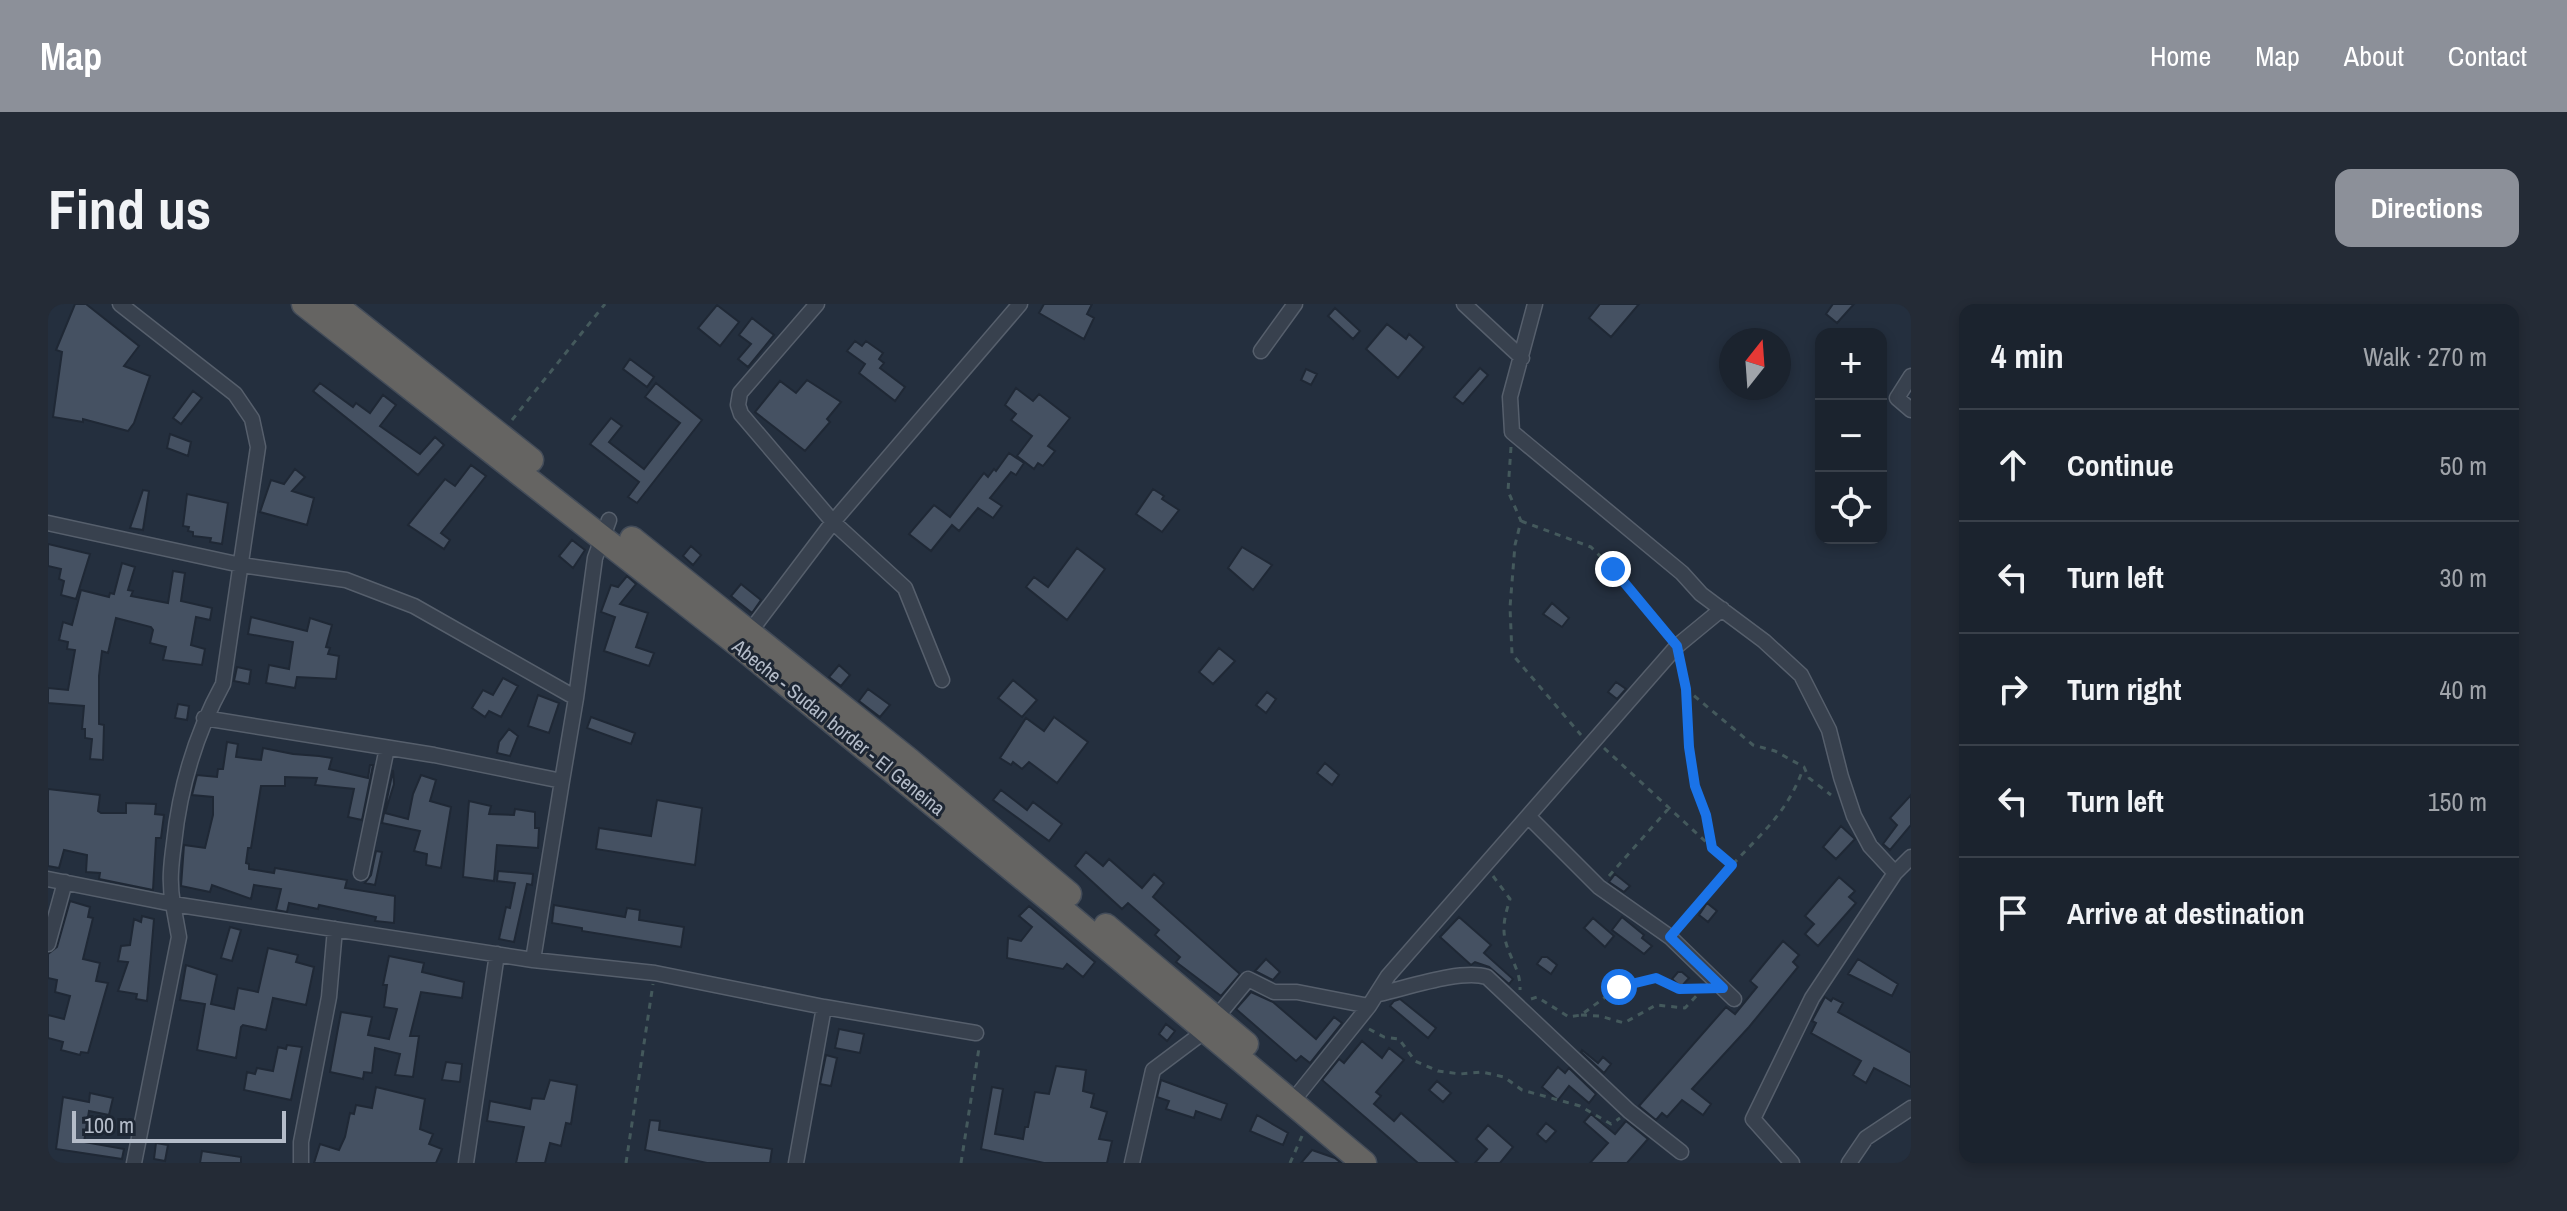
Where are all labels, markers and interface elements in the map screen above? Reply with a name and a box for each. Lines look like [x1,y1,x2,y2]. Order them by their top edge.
text: Map [40,31,102,82]
text: Home [2150,37,2211,75]
text: Map [2255,37,2300,75]
text: About [2344,37,2404,75]
text: Contact [2448,37,2527,75]
button: Directions [2335,169,2519,247]
text: Find us [48,171,211,246]
north arrow [1719,328,1791,400]
map controls [1815,328,1887,544]
button: + [1815,328,1887,400]
text: 4 min [1991,333,2064,379]
text: Walk · 270 m [2363,339,2487,374]
button: − [1815,400,1887,472]
icon: ahead [1991,443,2035,487]
text: Continue [2067,445,2174,485]
text: 50 m [2440,448,2487,483]
button: locate [1815,472,1887,544]
route end [1595,551,1631,587]
icon: left [1991,555,2035,599]
text: Turn left [2067,557,2164,597]
text: 30 m [2440,560,2487,595]
street label: Abeche - Sudan border - El Geneina [726,632,951,821]
icon: right [1991,667,2035,711]
text: Turn right [2067,669,2181,709]
text: 40 m [2440,672,2487,707]
icon: left [1991,779,2035,823]
text: Turn left [2067,781,2164,821]
text: 150 m [2428,784,2487,819]
icon: arrive [1991,891,2035,935]
text: Arrive at destination [2067,893,2305,933]
route start [1601,969,1637,1005]
scale bar [72,1107,286,1143]
text: 100 m [84,1110,134,1140]

